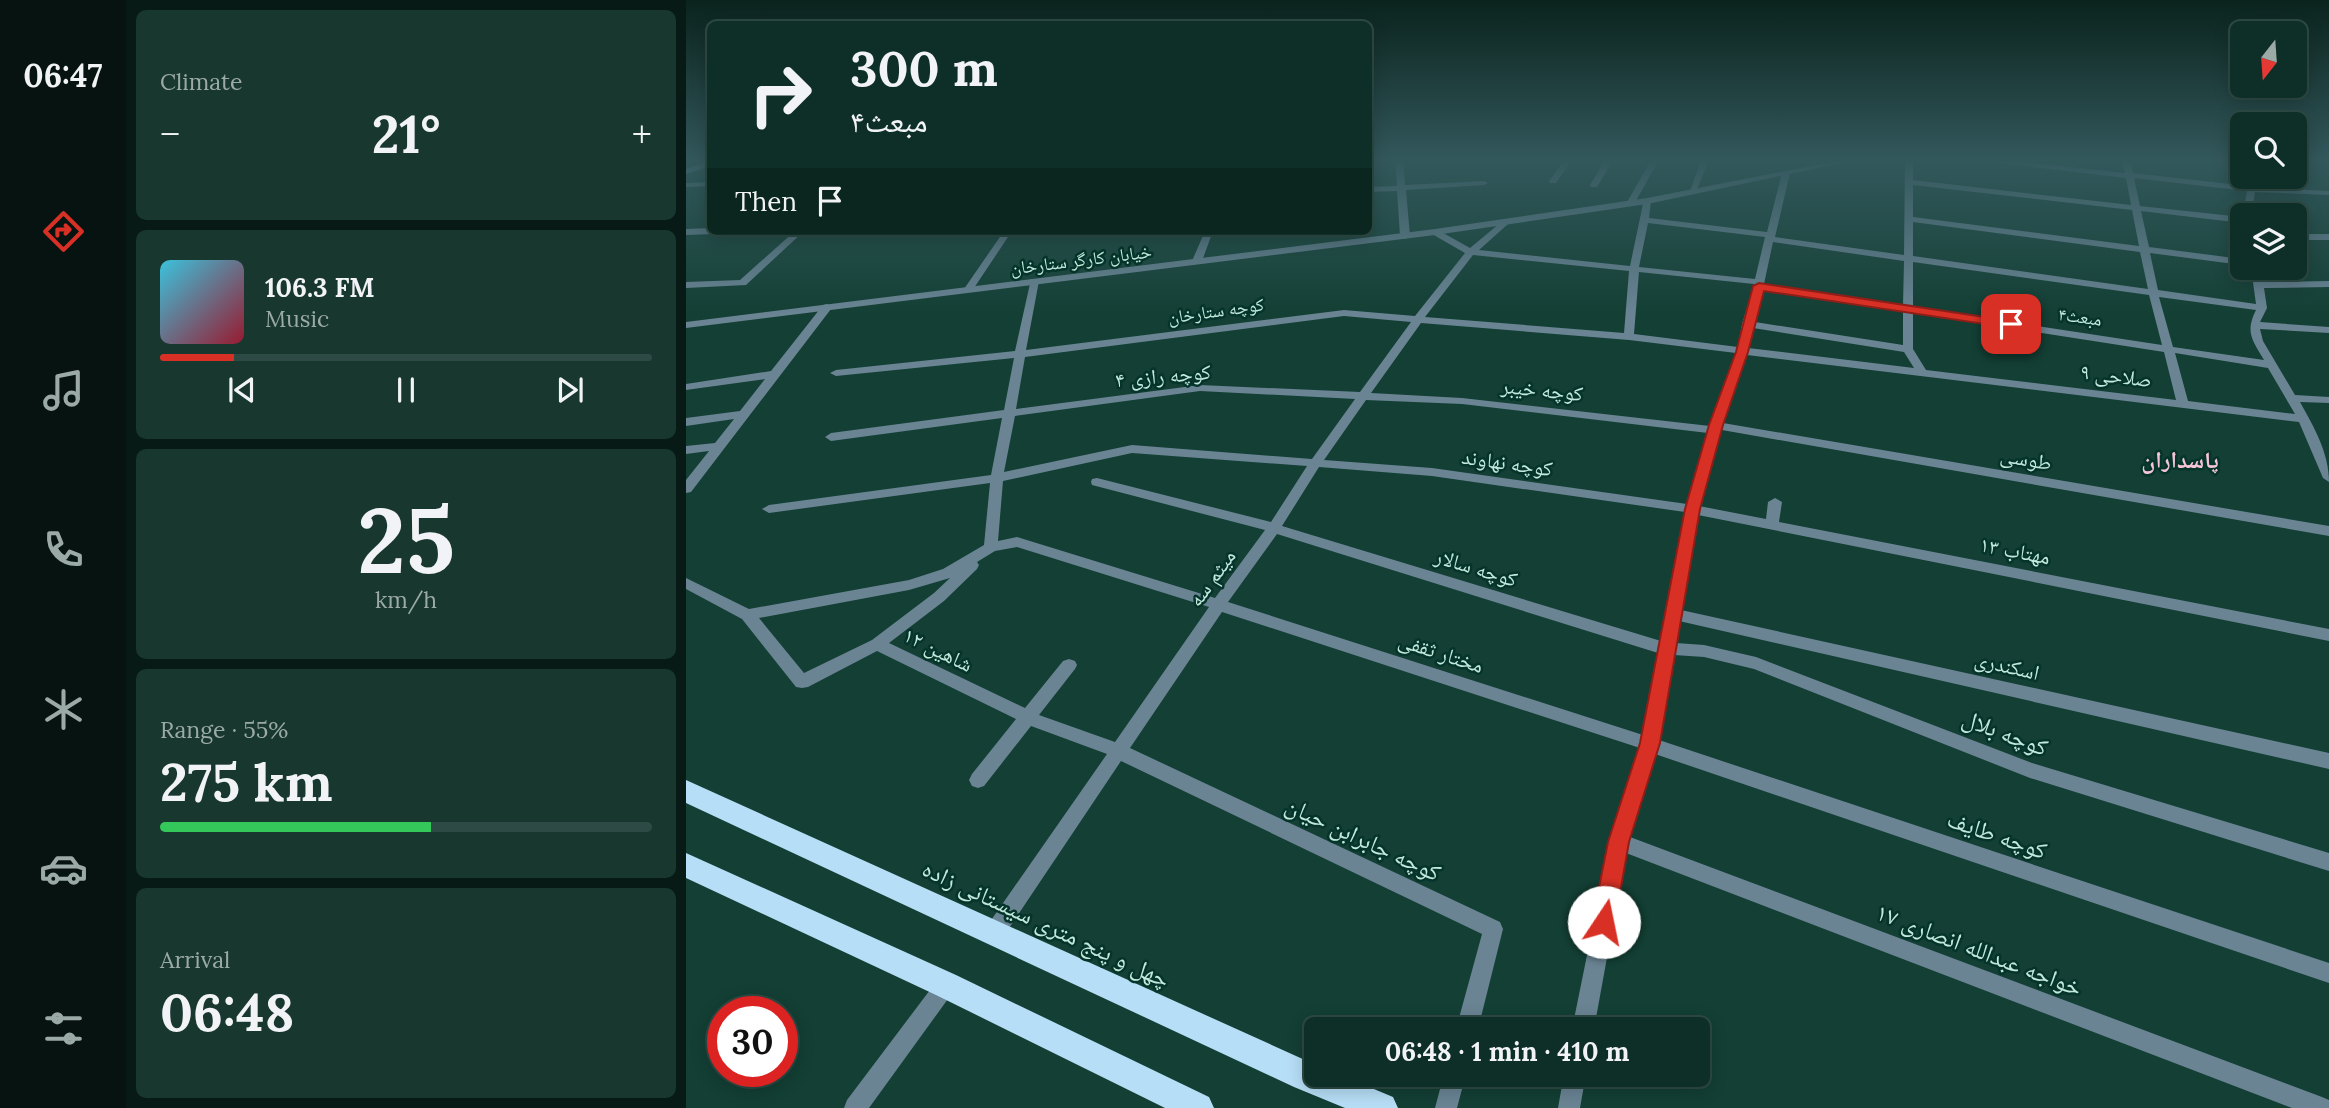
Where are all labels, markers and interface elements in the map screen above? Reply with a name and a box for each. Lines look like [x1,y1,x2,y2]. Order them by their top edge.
north arrow [2230,21,2306,98]
map controls [2230,21,2307,280]
text: 300 m [850,37,998,99]
icon: right [735,49,826,140]
text: 06:47 [23,55,103,96]
text: Climate [160,67,242,96]
text: مبعث۴ [850,100,928,141]
text: 21° [372,101,440,167]
text: − [160,110,180,158]
text: + [632,110,652,158]
button: search [2230,112,2307,189]
icon: arrive [811,182,849,220]
text: Then [735,185,797,218]
button: layers [2230,203,2307,280]
icon: directions [39,207,88,256]
street label: خیابان کارگر ستارخان [1009,239,1153,280]
text: 106.3 FM [265,271,375,304]
street label: کوچه ستارخان [1167,292,1266,329]
pin [1981,294,2041,354]
street label: مبعث۴ [2057,302,2103,331]
text: Music [265,304,329,333]
icon: arrive [1992,305,2030,343]
street label: کوچه رازی ۴ [1114,358,1212,393]
street label: صلاحی ۹ [2079,358,2153,393]
icon: music [39,366,88,415]
icon: previous [223,371,261,409]
icon: pause [387,371,425,409]
icon: next [551,371,589,409]
street label: کوچه خیبر [1499,372,1585,407]
street label: طوسی [1998,441,2054,476]
street label: کوچه نهاوند [1460,443,1555,482]
district label: پاسداران [2141,445,2219,474]
text: 25 [357,481,455,598]
icon: phone [39,525,88,574]
street label: مهتاب ۱۳ [1978,530,2053,571]
street label: کوچه سالار [1431,542,1521,593]
street label: میثم سه [1182,544,1242,612]
text: km/h [375,585,437,614]
street label: شاهین ۱۲ [899,621,977,678]
street label: مختار ثقفی [1395,626,1487,679]
street label: اسکندری [1972,645,2042,686]
icon: climate [39,685,88,734]
street label: کوچه بلال [1958,702,2052,763]
text: Range · 55% [160,715,288,744]
text: 275 km [160,749,333,815]
street label: کوچه جابرابن حیان [1281,789,1446,888]
street label: کوچه طایف [1943,803,2051,866]
icon: car [39,844,88,893]
street label: چهل و پنج متری سیستانی زاده [918,853,1175,995]
position arrow [1567,885,1641,959]
street label: خواجه عبدالله انصاری ۱۷ [1872,896,2087,1003]
text: Arrival [160,945,230,974]
text: 06:48 [160,979,294,1045]
speed limit sign: 30 [707,996,798,1087]
icon: filters [39,1004,88,1053]
text: 06:48 · 1 min · 410 m [1385,1035,1629,1068]

